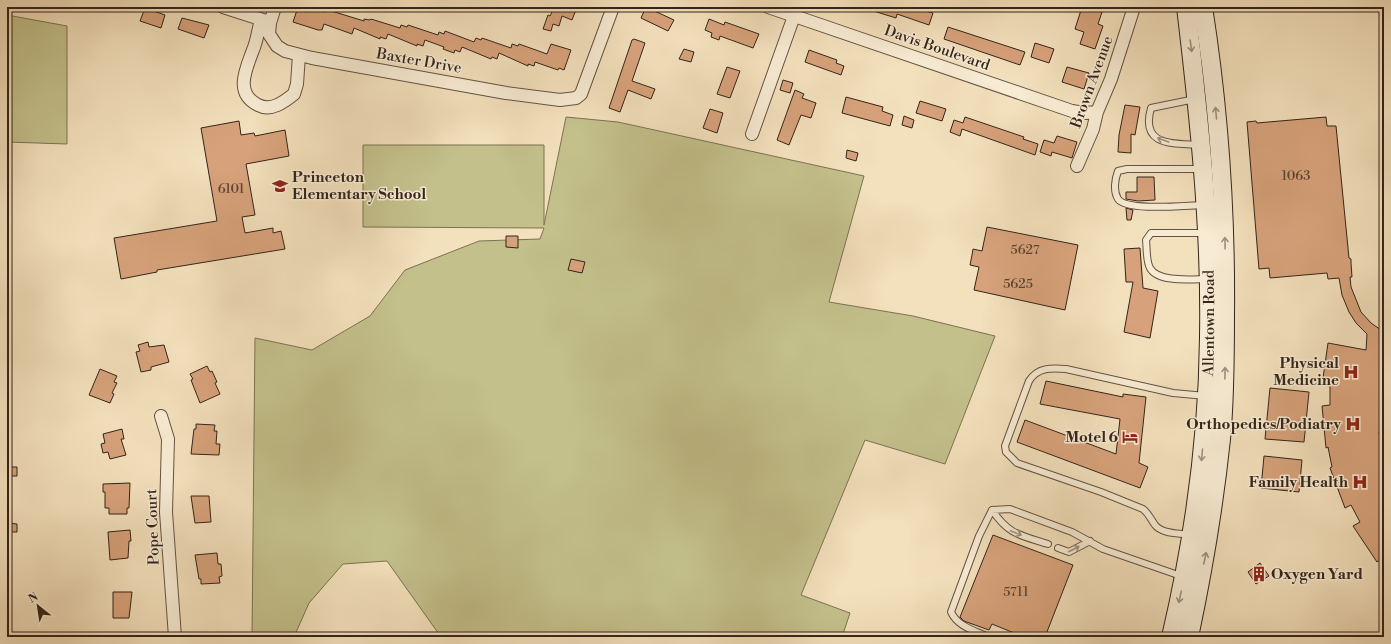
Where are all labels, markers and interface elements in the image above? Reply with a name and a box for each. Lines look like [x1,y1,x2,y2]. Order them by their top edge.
street label: Davis Boulevard [882,21,993,75]
street label: Brown Avenue [1066,33,1117,132]
one-way arrow [1187,39,1195,52]
street label: Baxter Drive [374,44,463,78]
one-way arrow [1213,107,1220,120]
one-way arrow [1157,136,1169,144]
place label: Princeton Elementary School [292,168,426,204]
house number: 1063 [1282,168,1310,184]
school or university icon: Princeton Elementary School [271,177,289,195]
house number: 6101 [218,181,245,197]
one-way arrow [1221,237,1229,250]
house number: 5627 [1011,242,1040,258]
street label: Allentown Road [1198,269,1219,377]
house number: 5625 [1003,276,1033,292]
place label: Physical Medicine [1273,354,1339,390]
hospital icon: Physical Medicine [1342,363,1360,381]
one-way arrow [1221,367,1229,380]
place label: Orthopedics/Podiatry [1186,415,1341,434]
hospital icon: Orthopedics/Podiatry [1344,415,1362,433]
place label: Motel 6 [1065,428,1119,447]
hotel icon: Motel 6 [1121,428,1139,446]
one-way arrow [1198,448,1205,461]
place label: Family Health [1249,473,1349,492]
hospital icon: Family Health [1351,473,1369,491]
street label: Pope Court [142,488,164,566]
one-way arrow [1010,529,1022,537]
one-way arrow [1068,545,1080,552]
one-way arrow [1201,551,1209,564]
building icon: Oxygen Yard [1250,565,1268,583]
place label: Oxygen Yard [1271,565,1363,584]
house number: 5711 [1003,584,1029,600]
north arrow [18,586,58,626]
text: N [26,590,41,606]
one-way arrow [1175,590,1183,603]

